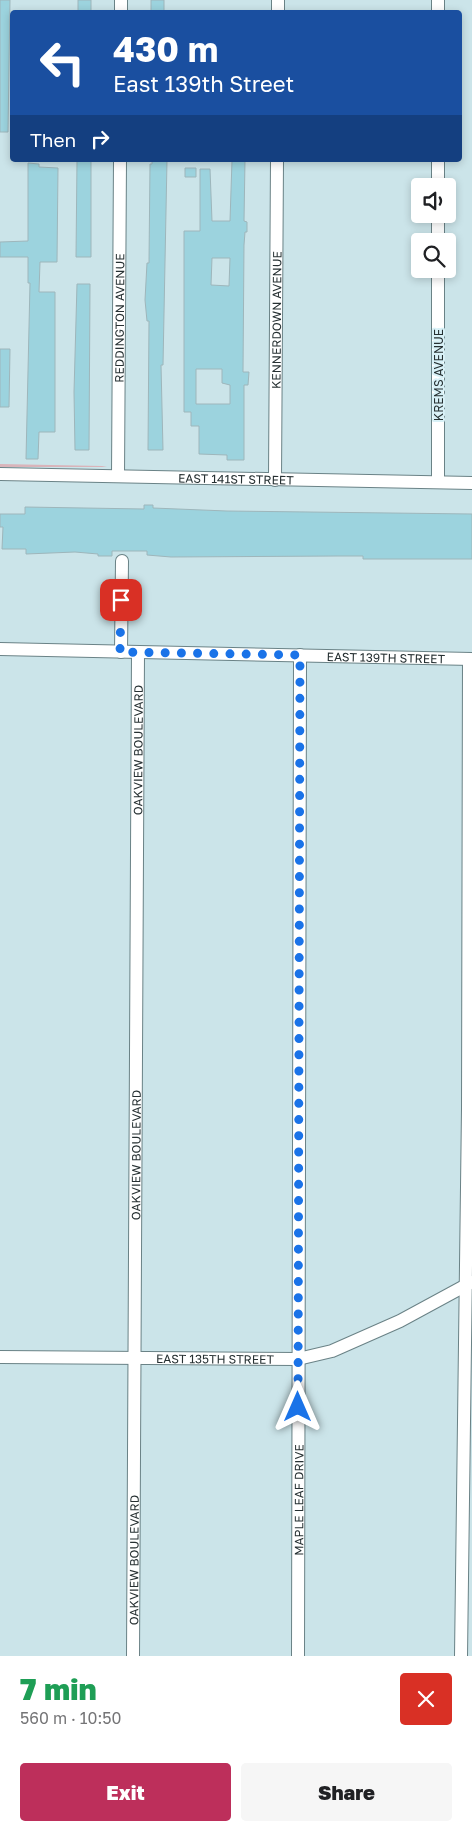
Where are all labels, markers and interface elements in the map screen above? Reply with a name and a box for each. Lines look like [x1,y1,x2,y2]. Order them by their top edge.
text: 430 m [113,28,218,70]
icon: left [30,30,95,95]
text: East 139th Street [113,70,294,97]
icon: right [86,125,114,153]
text: Then [30,128,76,151]
map controls [411,178,456,278]
button: sound [411,178,456,223]
button: search [411,233,456,278]
street label: KENNERDOWN AVENUE [268,251,284,389]
street label: REDDINGTON AVENUE [111,253,127,383]
street label: KREMS AVENUE [431,329,446,421]
street label: EAST 141ST STREET [178,470,294,487]
pin [100,579,142,621]
icon: arrive [107,586,135,614]
street label: EAST 139TH STREET [327,648,446,666]
street label: OAKVIEW BOULEVARD [130,685,145,815]
street label: OAKVIEW BOULEVARD [128,1090,143,1220]
street label: EAST 135TH STREET [156,1351,275,1366]
position arrow [271,1380,323,1432]
street label: MAPLE LEAF DRIVE [291,1444,306,1556]
street label: OAKVIEW BOULEVARD [126,1495,141,1625]
text: 7 min [20,1671,97,1707]
button: close [400,1673,452,1725]
text: 560 m · 10:50 [20,1708,122,1728]
button: Exit [20,1763,231,1821]
button: Share [241,1763,452,1821]

